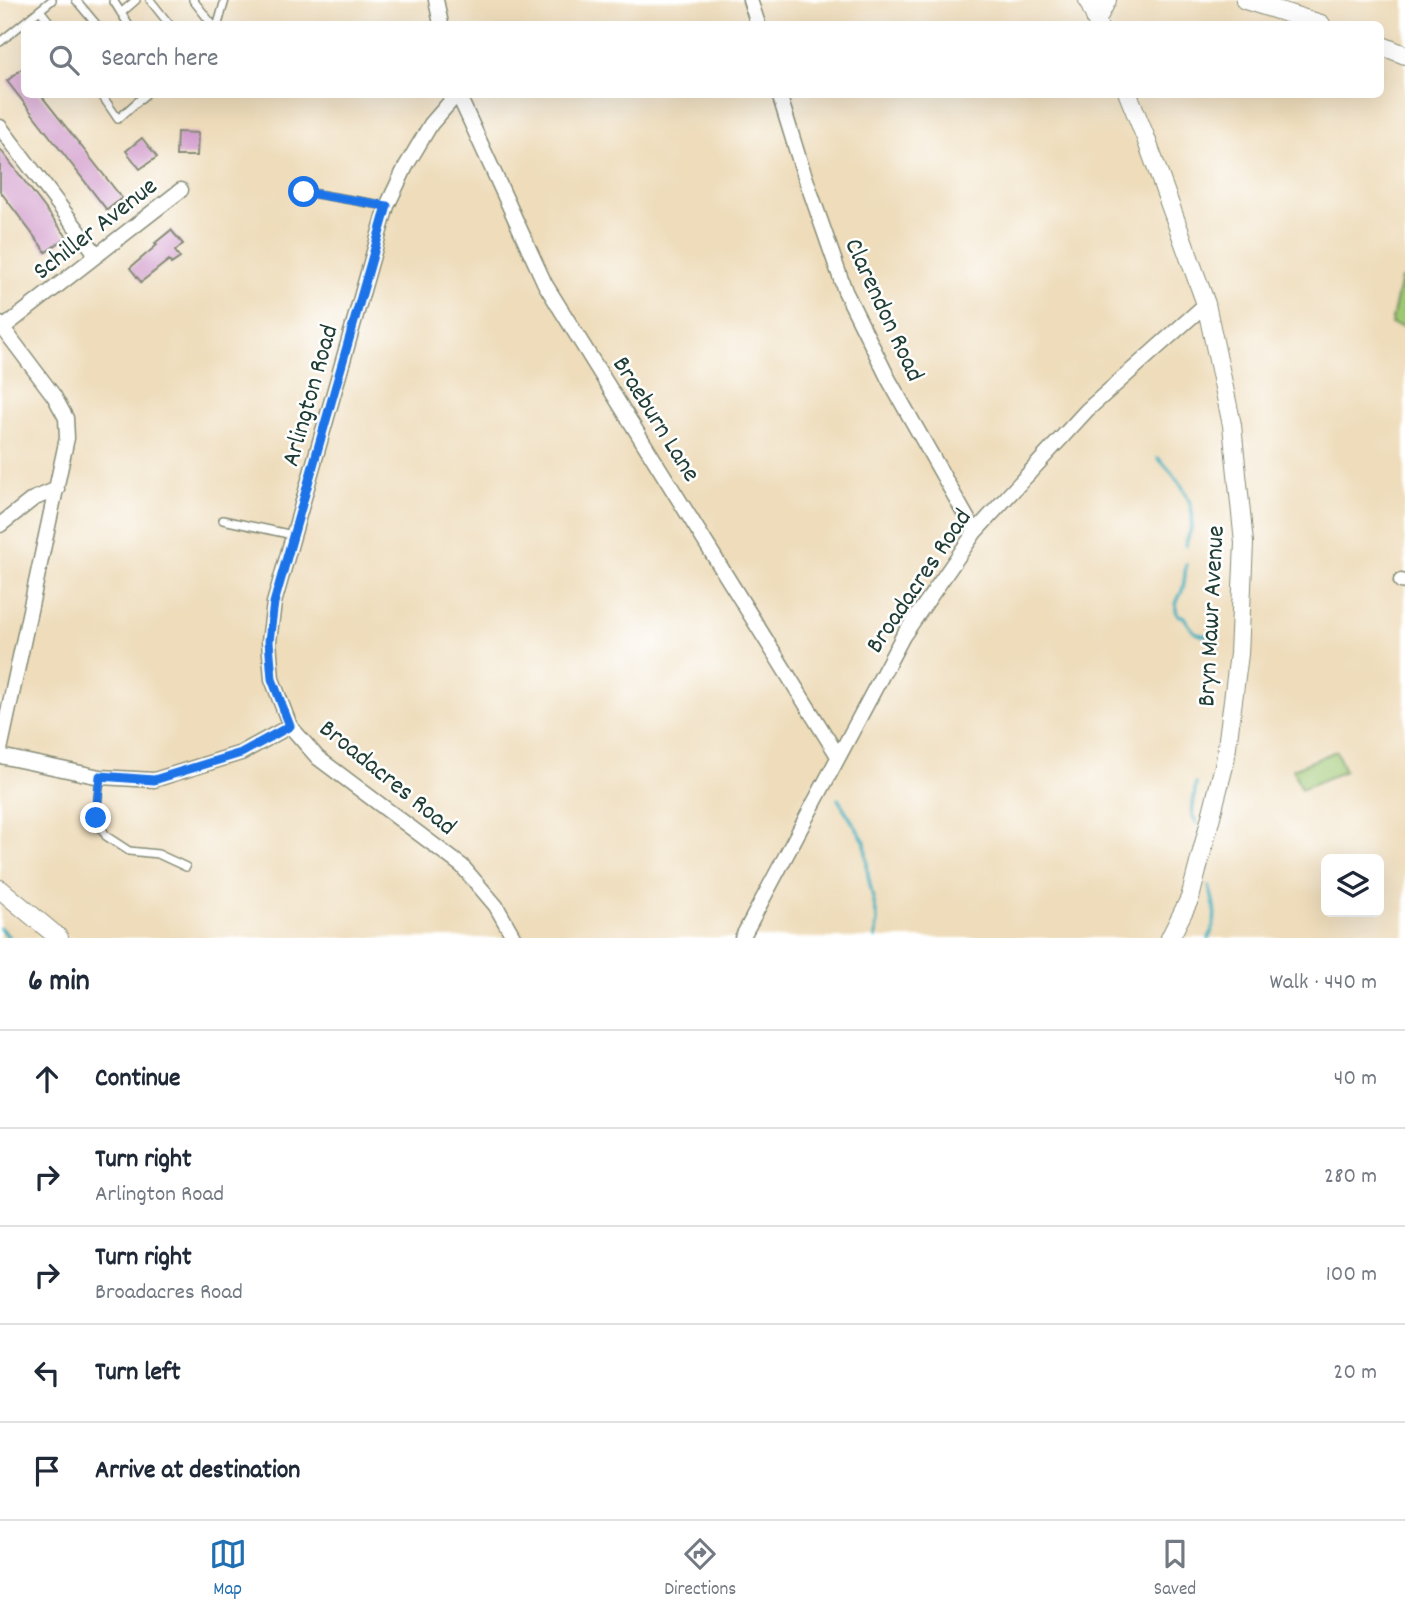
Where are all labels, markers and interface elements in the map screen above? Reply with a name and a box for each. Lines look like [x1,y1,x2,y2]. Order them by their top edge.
search box [21,21,1384,98]
icon: search [45,41,83,79]
text: Search here [101,41,219,78]
street label: Schiller Avenue [26,169,166,290]
route start [288,176,319,207]
street label: Clarendon Road [833,233,932,388]
street label: Arlington Road [273,321,349,471]
street label: Braeburn Lane [602,350,708,490]
street label: Broadacres Road [858,502,982,662]
street label: Bryn Mawr Avenue [1189,525,1236,708]
street label: Broadacres Road [310,712,463,846]
route end [80,802,111,833]
map controls [1321,854,1384,917]
button: layers [1321,854,1384,917]
text: 6 min [28,962,90,1005]
text: Walk · 440 m [1270,967,1377,1000]
icon: ahead [28,1060,66,1098]
text: Continue [95,1061,180,1098]
text: 40 m [1334,1063,1377,1096]
text: Turn right [95,1142,192,1179]
icon: right [28,1158,66,1196]
text: 280 m [1324,1161,1377,1194]
text: Arlington Road [95,1179,224,1212]
text: Turn right [95,1240,192,1277]
icon: right [28,1256,66,1294]
text: 100 m [1326,1259,1377,1292]
text: Broadacres Road [95,1277,243,1310]
icon: left [28,1354,66,1392]
text: Turn left [95,1355,181,1392]
text: 20 m [1333,1357,1377,1390]
icon: arrive [28,1452,66,1490]
text: Arrive at destination [95,1453,300,1490]
tab: Map [209,1535,247,1604]
tab: Directions [664,1535,736,1604]
tab: Saved [1154,1535,1196,1604]

